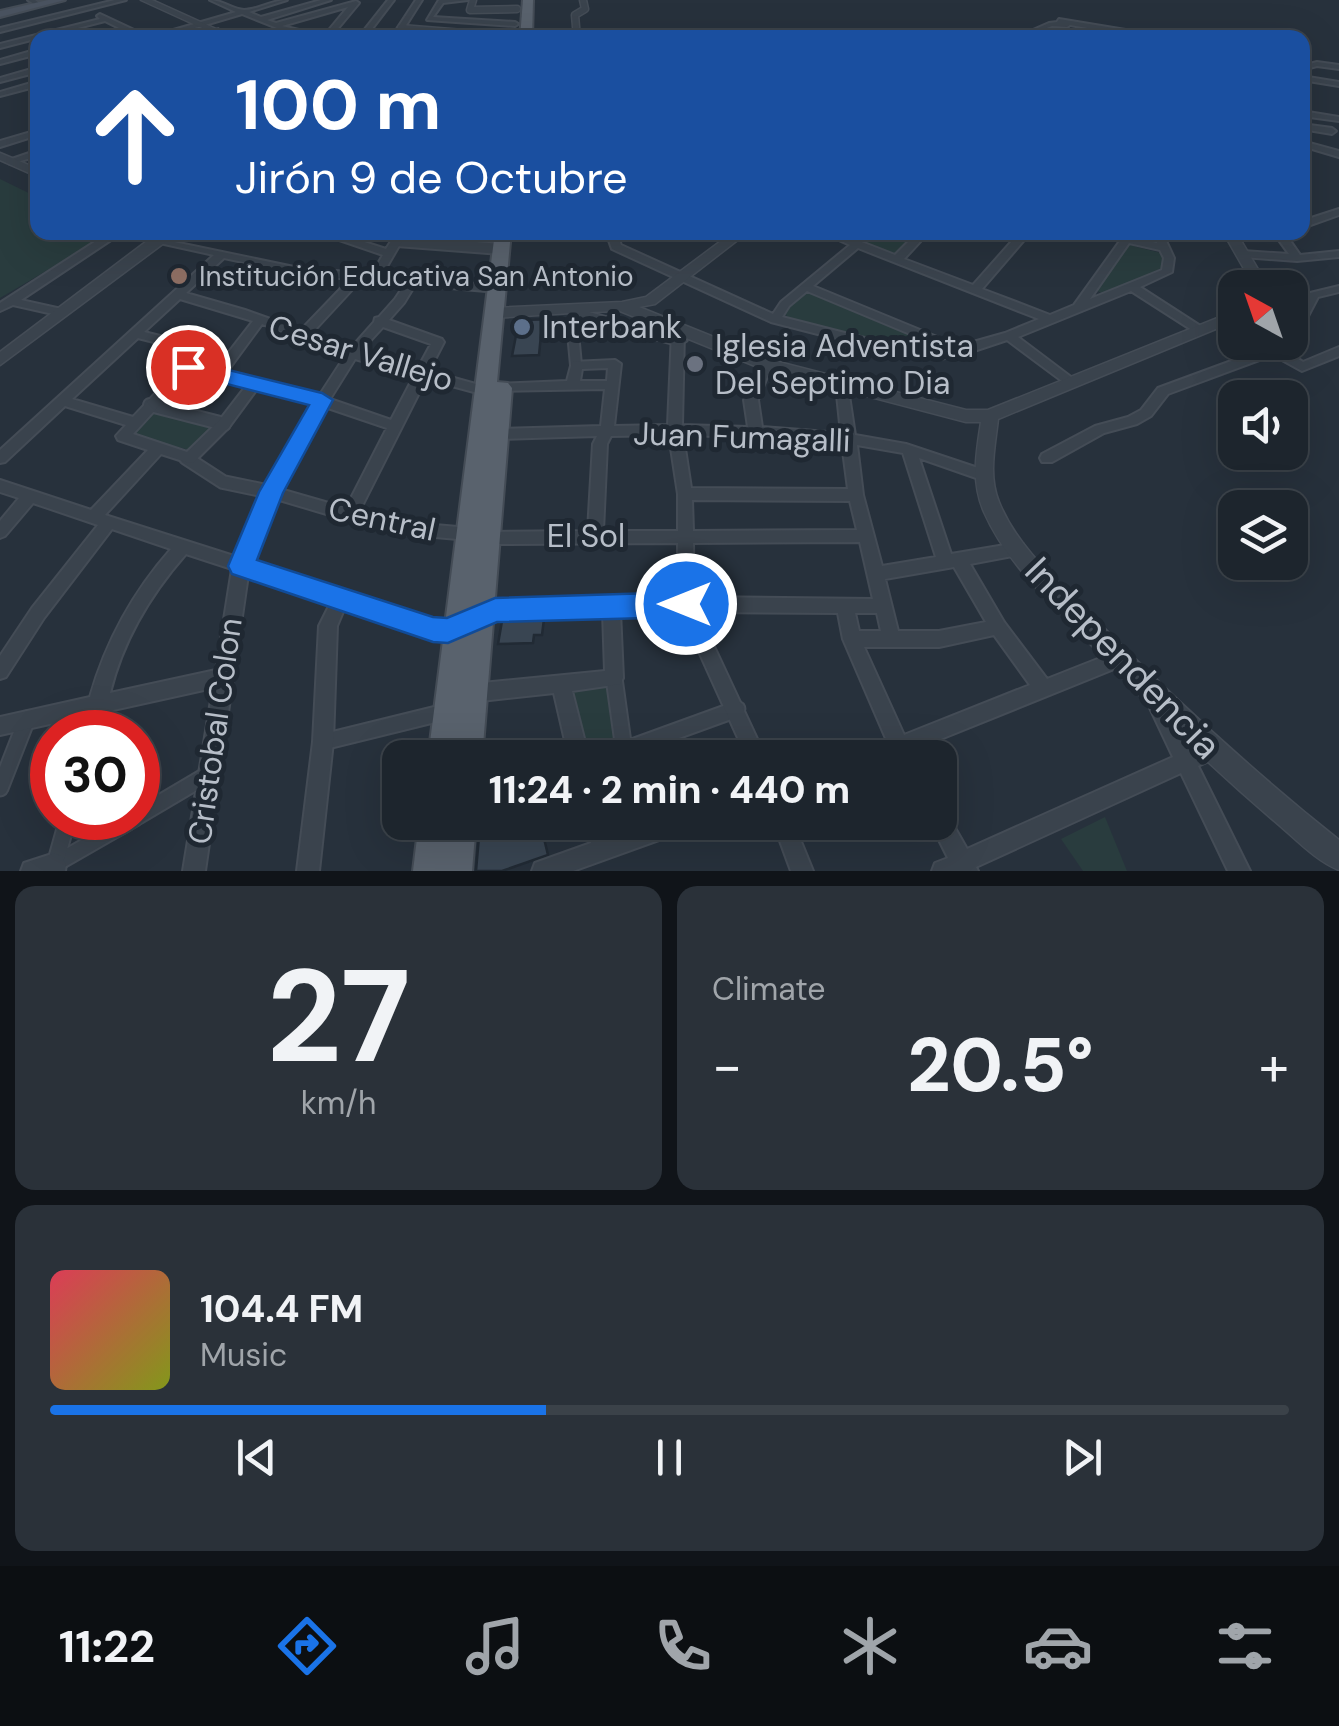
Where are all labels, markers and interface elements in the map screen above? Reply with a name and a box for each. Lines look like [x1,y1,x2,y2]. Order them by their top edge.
text: 100 m [235,60,441,151]
icon: ahead [70,70,200,200]
text: Jirón 9 de Octubre [235,148,628,207]
place label: Institución Educativa San Antonio [199,258,634,295]
marker: Institución Educativa San Antonio [168,265,190,287]
north arrow [1218,270,1308,360]
map controls [1218,270,1308,580]
street label: Cesar Vallejo [263,305,459,401]
place label: Interbank [542,306,682,348]
marker: Interbank [511,316,533,338]
pin [146,325,231,410]
place label: Iglesia Adventista Del Septimo Dia [715,325,974,404]
icon: arrive [161,340,216,395]
marker: Iglesia Adventista Del Septimo Dia [684,353,706,375]
button: sound [1218,380,1308,470]
street label: Juan Fumagalli [633,412,851,462]
street label: Central [325,487,439,551]
button: layers [1218,490,1308,580]
street label: El Sol [547,515,625,557]
street label: Independencia [1014,546,1232,770]
position arrow [634,552,738,656]
street label: Cristobal Colon [178,615,252,847]
speed limit sign: 30 [30,710,160,840]
text: 11:24 · 2 min · 440 m [489,765,850,815]
text: 27 [267,932,410,1101]
text: Climate [712,968,826,1010]
text: 20.5° [907,1017,1094,1114]
text: − [712,1030,742,1102]
text: + [1259,1030,1289,1102]
text: km/h [301,1082,376,1124]
text: 104.4 FM [200,1284,363,1334]
text: Music [200,1334,287,1376]
icon: previous [229,1430,284,1485]
icon: pause [642,1430,697,1485]
icon: next [1055,1430,1110,1485]
icon: directions [272,1611,342,1681]
icon: music [460,1611,530,1681]
icon: phone [648,1611,718,1681]
icon: climate [835,1611,905,1681]
icon: car [1023,1611,1093,1681]
icon: filters [1210,1611,1280,1681]
text: 11:22 [59,1617,155,1676]

